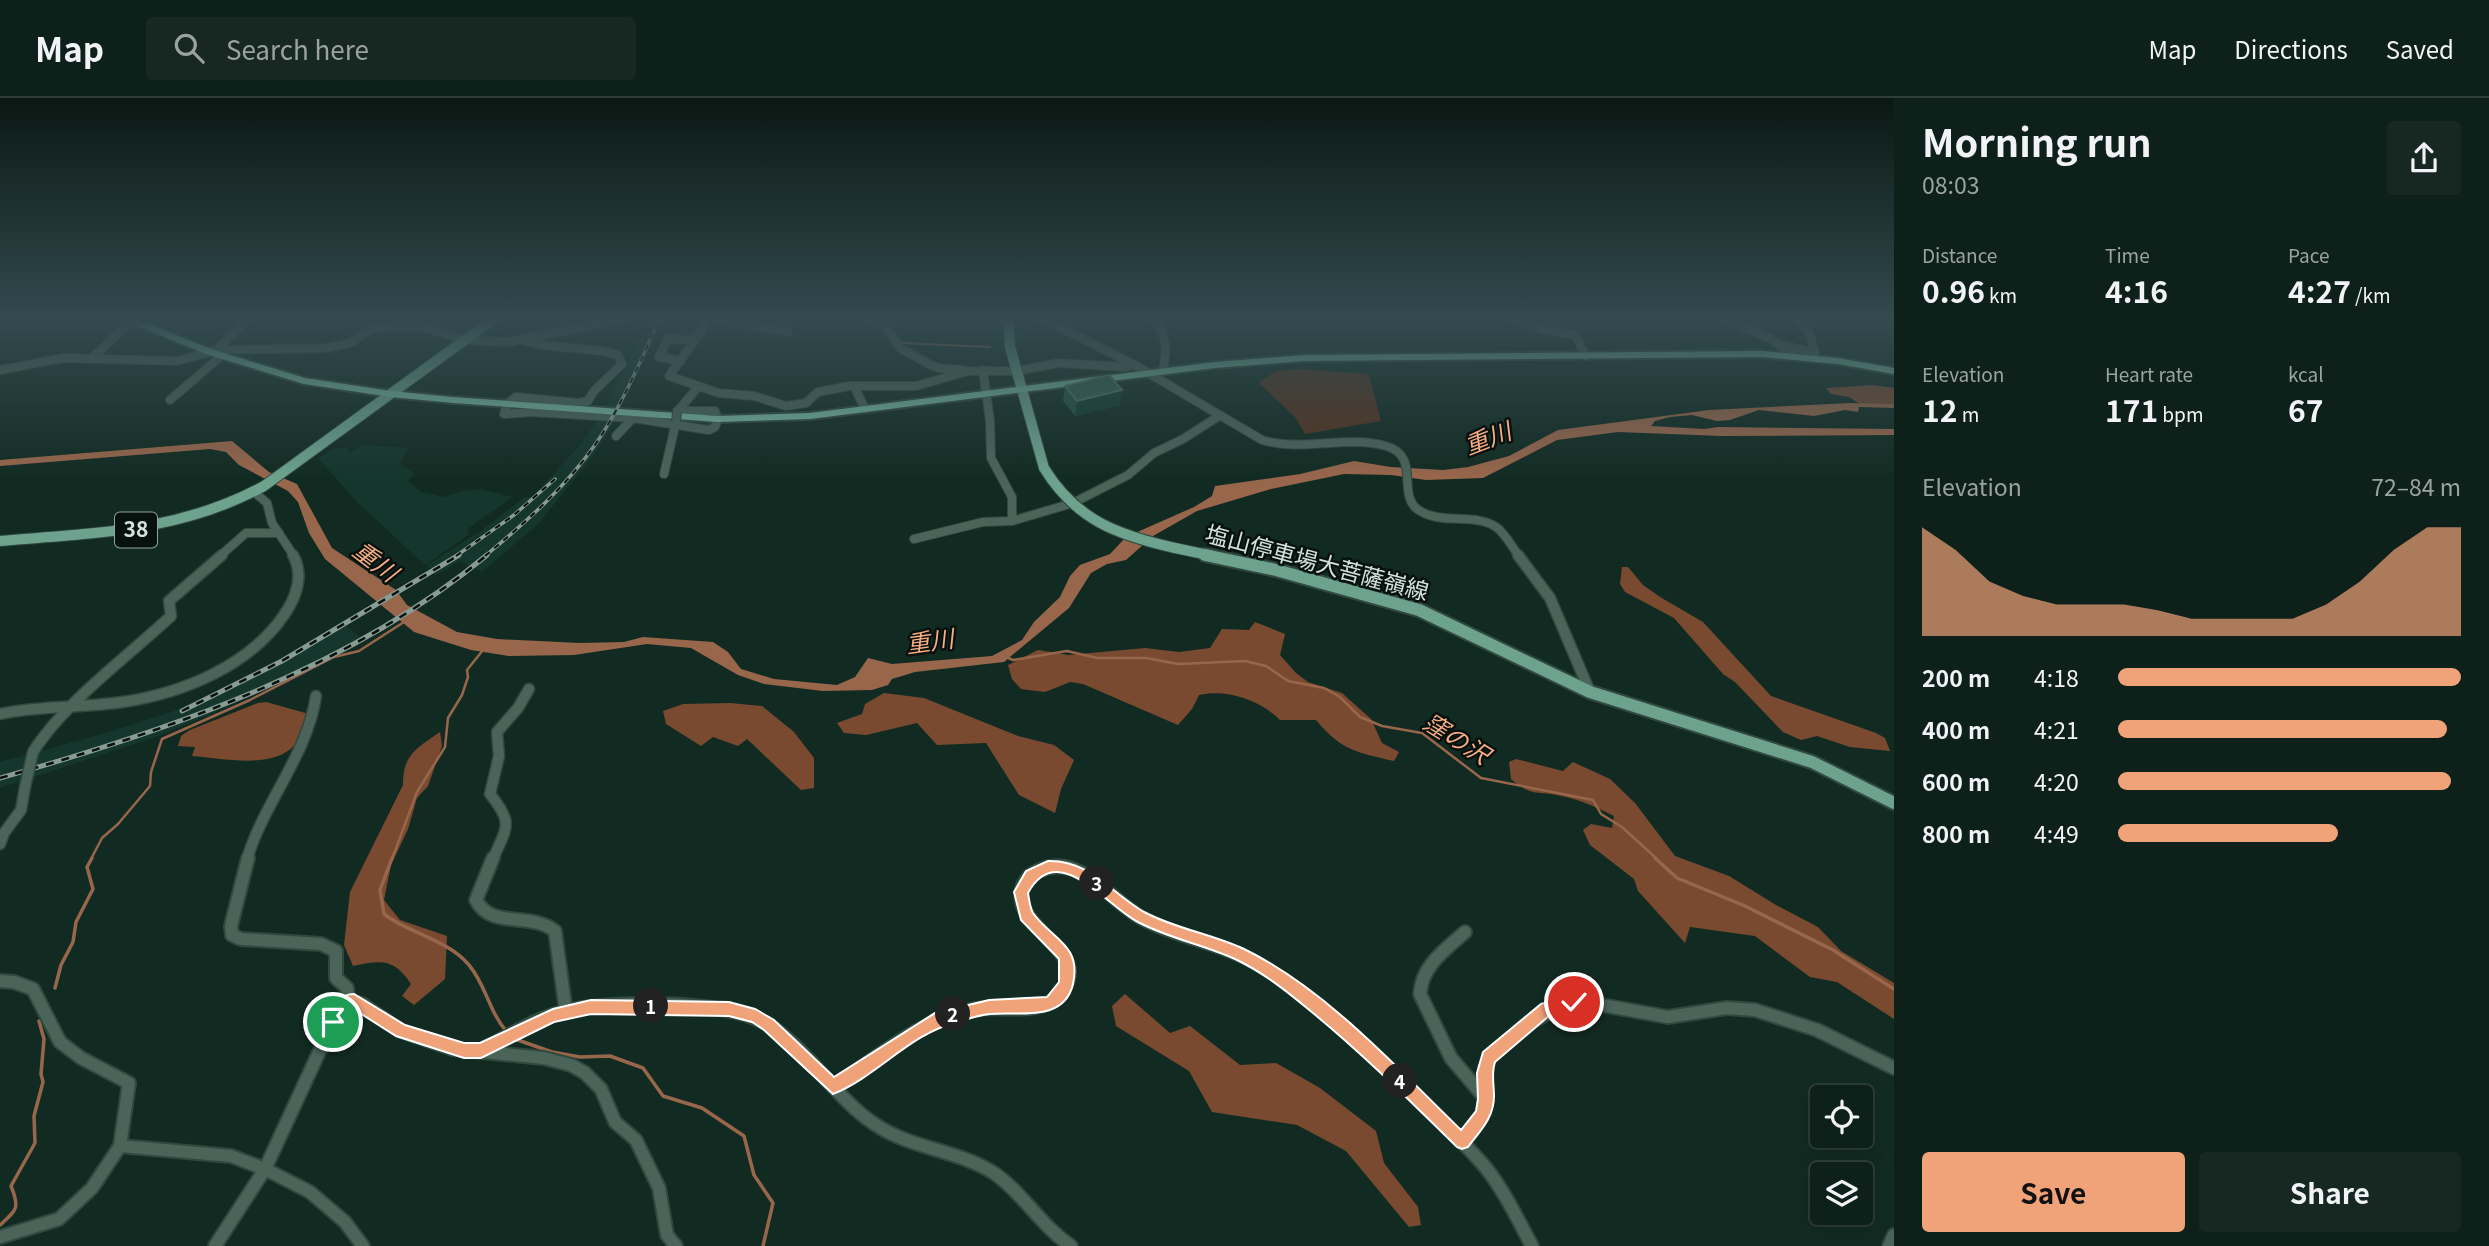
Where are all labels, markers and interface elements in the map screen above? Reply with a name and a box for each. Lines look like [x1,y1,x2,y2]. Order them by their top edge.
search box [146,17,636,80]
text: Map [35,24,104,72]
icon: search [170,29,208,67]
text: Search here [226,30,369,67]
text: Map [2148,31,2196,66]
text: Directions [2234,31,2348,66]
text: Saved [2386,31,2454,66]
text: Morning run [1922,113,2152,168]
button: share [2387,121,2461,195]
text: 08:03 [1922,167,1979,201]
text: Distance [1922,241,1997,268]
text: Time [2105,241,2150,268]
text: Pace [2288,241,2329,268]
text: 0.96 [1922,268,1985,312]
text: 4:16 [2105,268,2168,312]
text: 4:27 [2288,268,2351,312]
text: km [1985,281,2017,308]
text: /km [2351,281,2391,308]
text: Elevation [1922,360,2004,387]
text: Heart rate [2105,360,2193,387]
text: kcal [2288,360,2324,387]
text: 12 [1922,387,1957,431]
text: 171 [2105,387,2158,431]
text: 67 [2288,387,2323,431]
text: m [1957,400,1979,427]
text: bpm [2158,400,2203,427]
water label: 重川 [1458,411,1519,462]
text: Elevation [1922,469,2022,503]
text: 72–84 m [2371,469,2461,503]
road number: 38 [115,512,157,548]
street label: 塩山停車場大菩薩嶺線 [1202,515,1433,607]
water label: 重川 [347,532,409,590]
water label: 重川 [903,618,959,660]
text: 200 m [1922,660,1990,694]
text: 4:18 [2034,660,2079,694]
water label: 窪の沢 [1418,703,1500,772]
text: 400 m [1922,712,1990,746]
text: 4:21 [2034,712,2079,746]
text: 600 m [1922,764,1990,798]
text: 4:20 [2034,764,2079,798]
text: 800 m [1922,816,1990,850]
text: 4:49 [2034,816,2079,850]
pin: 3 [1080,866,1114,900]
text: 3 [1091,869,1102,896]
pin [1544,972,1604,1032]
icon: check [1555,983,1593,1021]
pin: 1 [634,988,668,1024]
pin [303,992,363,1052]
text: 1 [645,992,656,1019]
pin: 2 [936,996,970,1032]
text: 2 [947,1000,958,1027]
icon: arrive [314,1003,352,1041]
pin: 4 [1382,1063,1418,1098]
text: 4 [1394,1067,1405,1094]
map controls [1810,1085,1873,1225]
button: locate [1810,1085,1873,1148]
button: Save [1922,1152,2185,1232]
button: Share [2199,1152,2461,1232]
button: layers [1810,1162,1873,1225]

